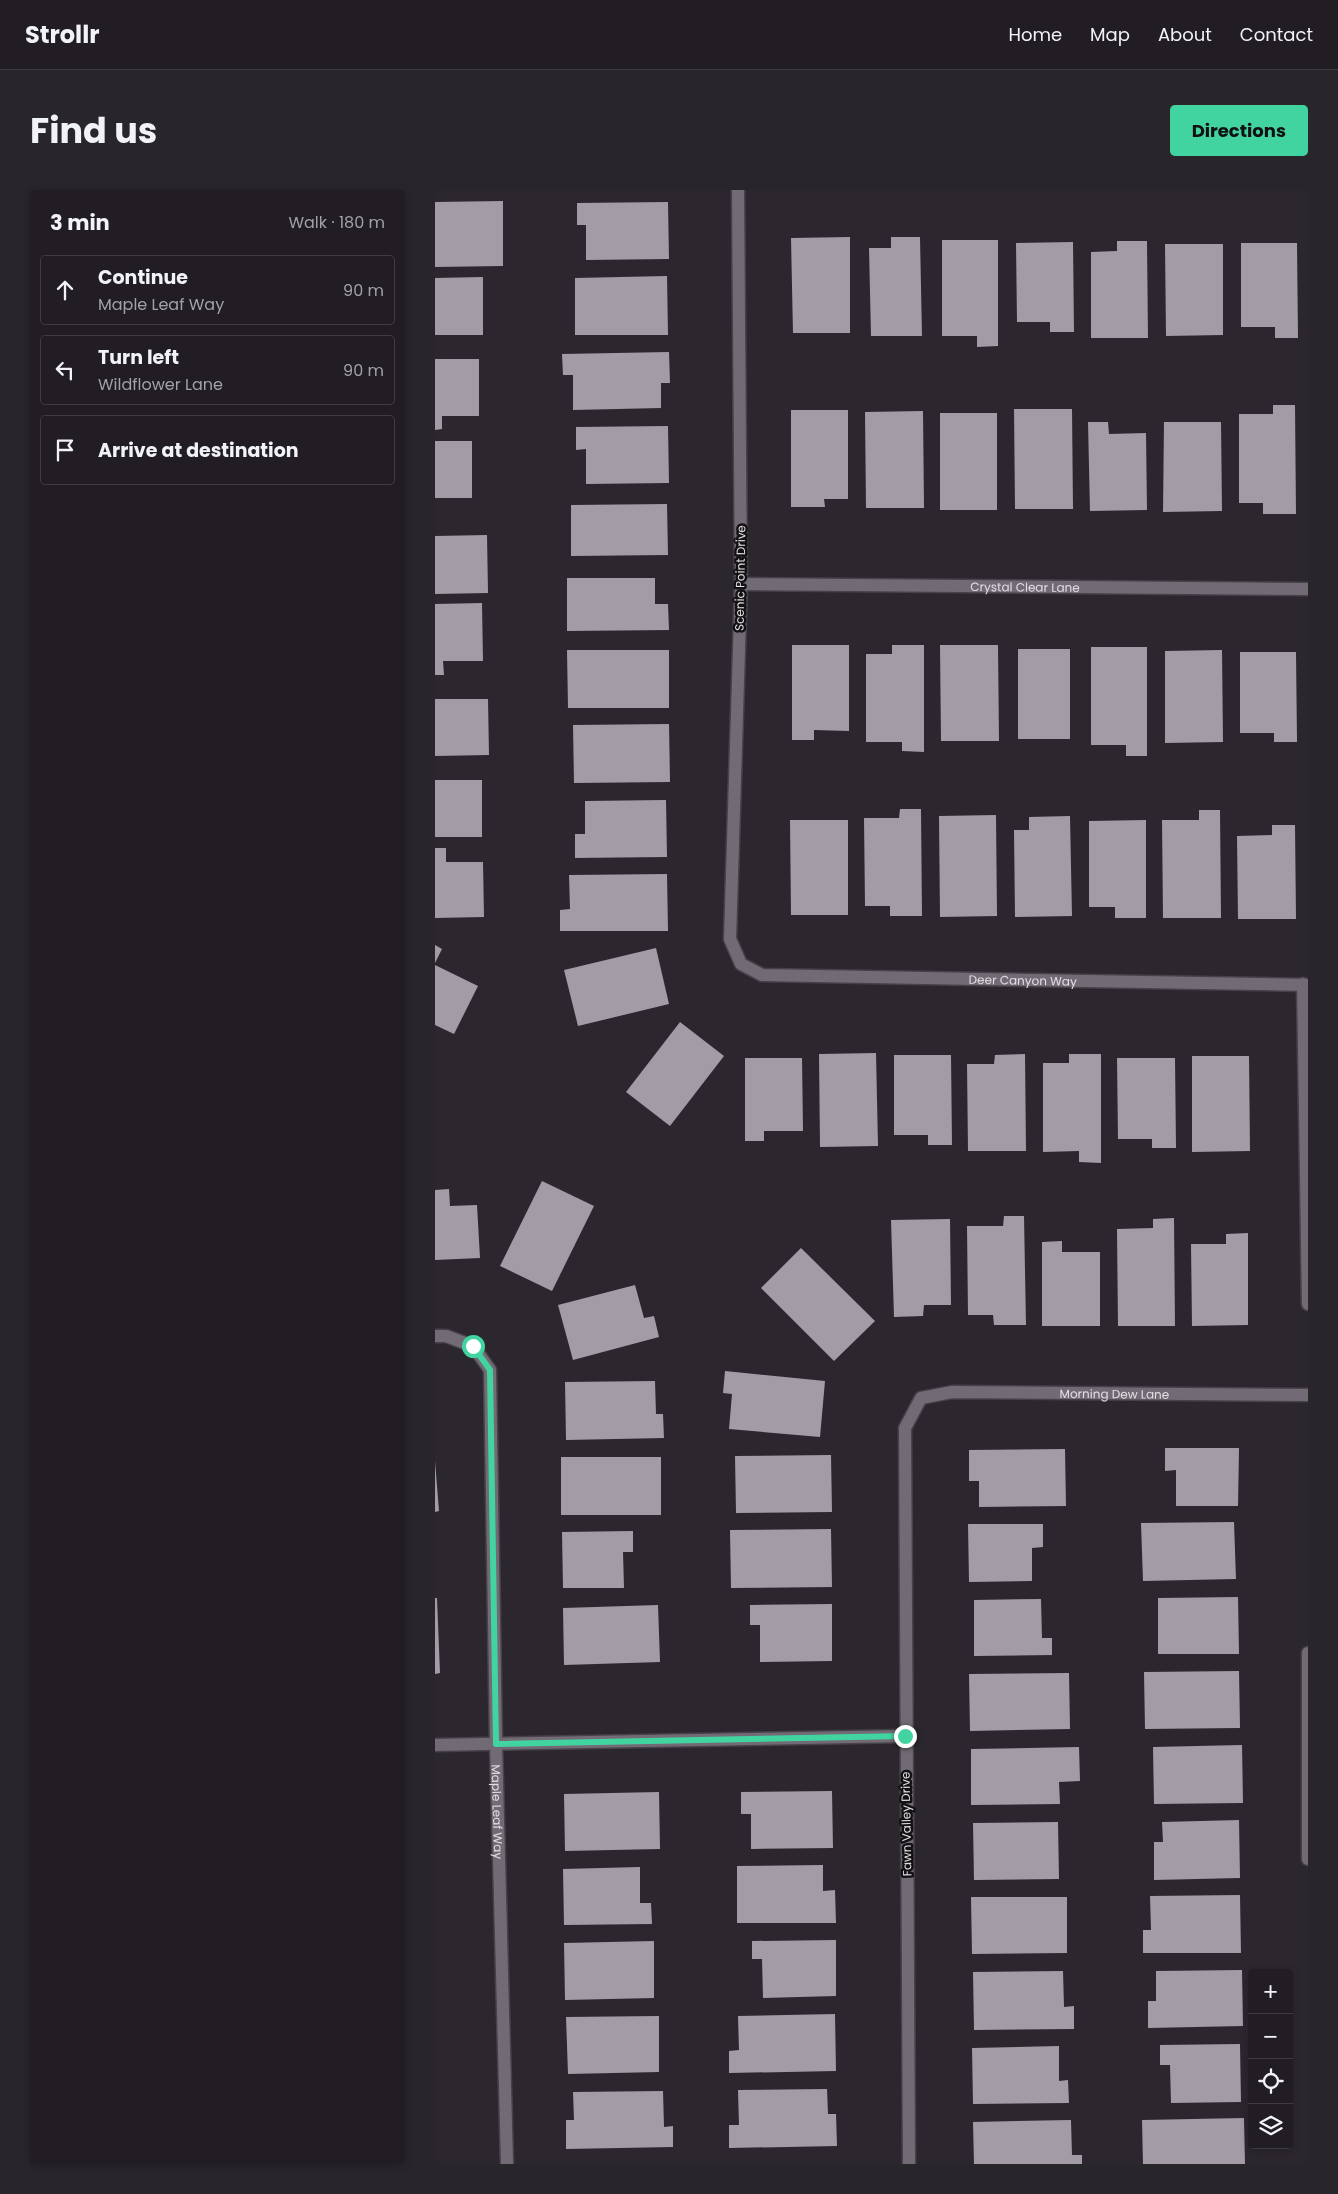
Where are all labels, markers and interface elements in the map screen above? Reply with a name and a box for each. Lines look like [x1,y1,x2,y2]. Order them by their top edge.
text: Strollr [25,18,100,51]
text: Home [1008,22,1062,47]
text: Map [1090,22,1130,47]
text: About [1158,22,1212,47]
text: Contact [1240,22,1313,47]
button: Directions [1170,105,1308,156]
text: Find us [30,106,157,155]
text: 3 min [50,208,110,237]
text: Walk · 180 m [288,211,385,234]
text: Continue [98,264,188,291]
icon: ahead [51,276,79,304]
text: 90 m [343,279,384,302]
text: Maple Leaf Way [98,293,224,316]
text: Turn left [98,344,179,371]
icon: left [51,356,79,384]
text: 90 m [343,359,384,382]
text: Wildflower Lane [98,373,223,396]
icon: arrive [51,436,79,464]
text: Arrive at destination [98,437,299,464]
street label: Scenic Point Drive [731,525,749,631]
street label: Crystal Clear Lane [970,578,1080,595]
street label: Deer Canyon Way [969,970,1077,989]
route start [462,1335,485,1358]
street label: Morning Dew Lane [1060,1384,1169,1402]
route end [894,1725,917,1748]
street label: Maple Leaf Way [488,1764,508,1860]
street label: Fawn Valley Drive [897,1772,915,1876]
map controls [1248,1969,1293,2149]
button: + [1248,1969,1293,2014]
button: − [1248,2014,1293,2059]
button: locate [1248,2059,1293,2104]
button: layers [1248,2104,1293,2149]

